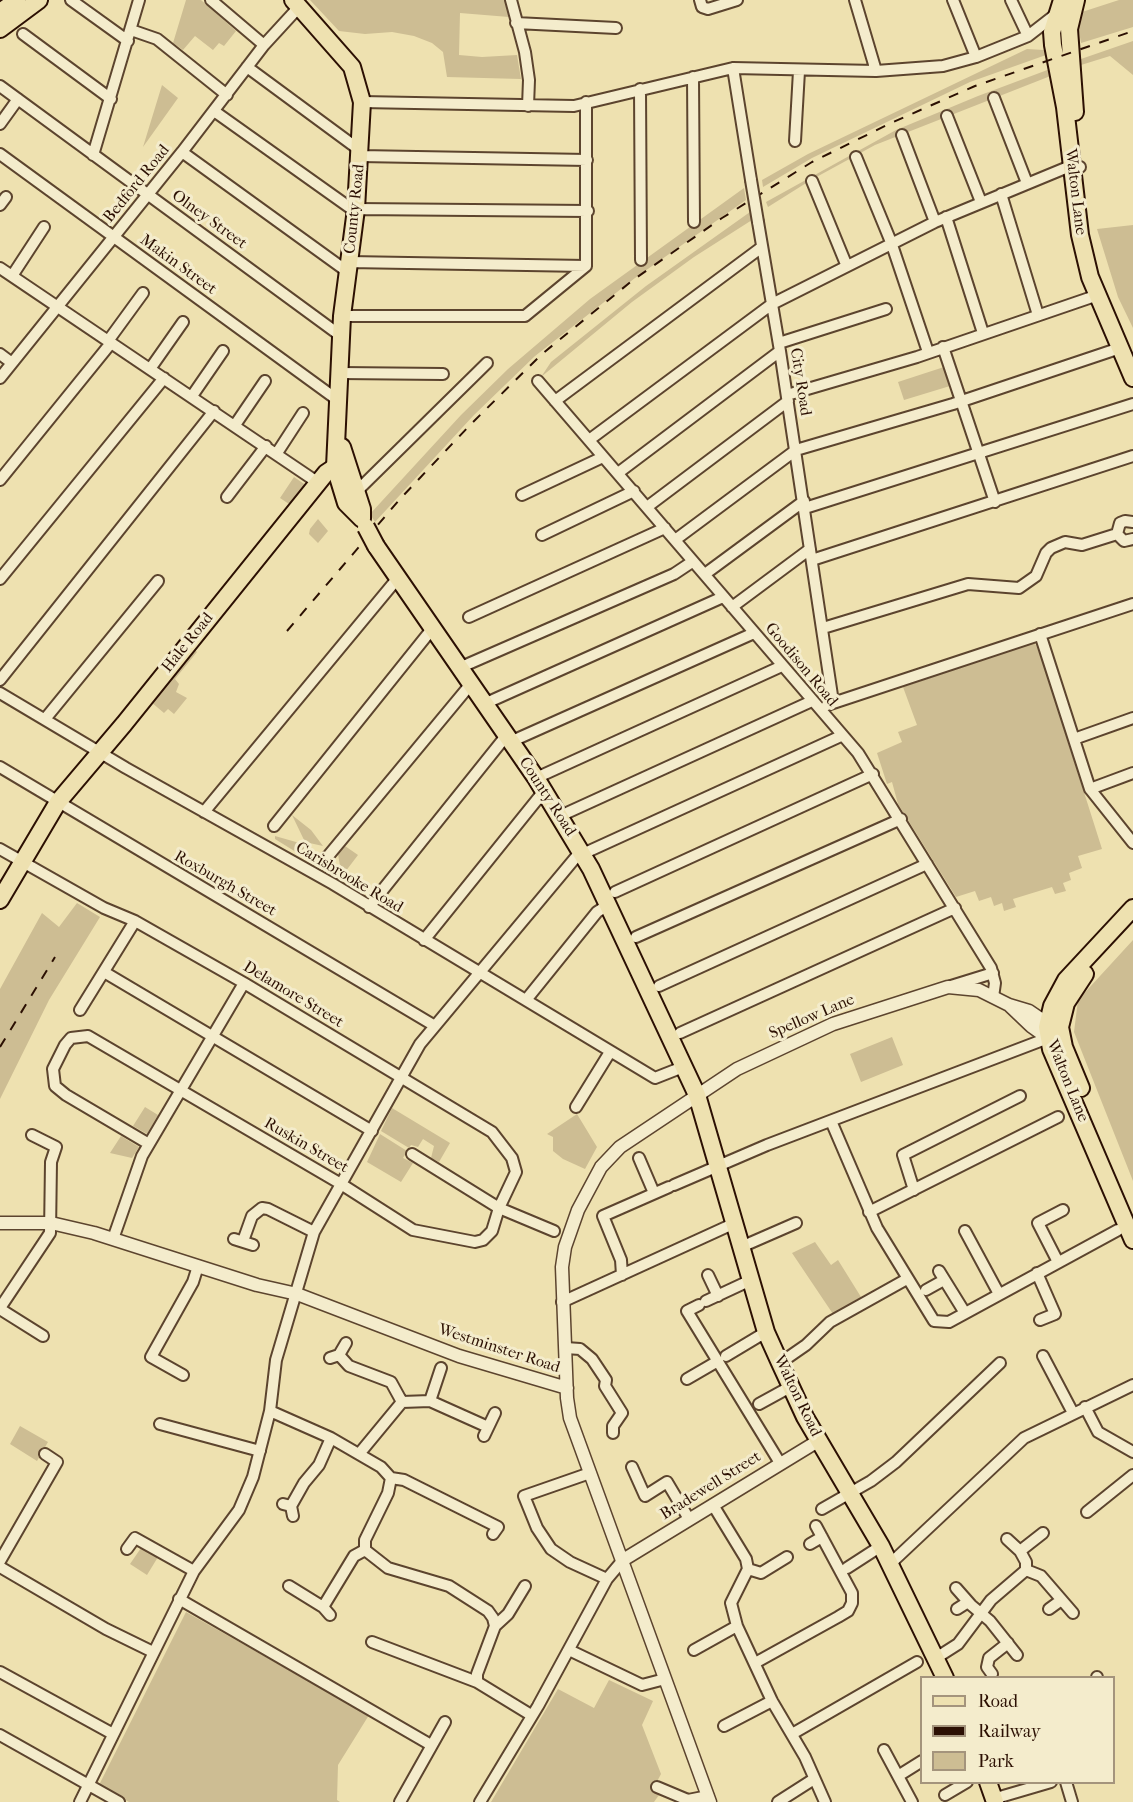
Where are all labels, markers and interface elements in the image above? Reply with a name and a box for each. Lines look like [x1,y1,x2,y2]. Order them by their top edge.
street label: Bedford Road [100,141,174,227]
street label: Walton Lane [1060,148,1090,236]
street label: County Road [341,163,369,255]
street label: Olney Street [168,186,250,254]
street label: Makin Street [136,231,220,299]
street label: City Road [785,347,815,417]
street label: Hale Road [158,609,218,677]
street label: Goodison Road [760,619,842,711]
street label: County Road [514,754,580,840]
street label: Carisbrooke Road [292,838,406,918]
street label: Roxburgh Street [171,847,279,921]
street label: Delamore Street [239,958,347,1032]
street label: Spellow Lane [766,990,858,1044]
street label: Walton Lane [1042,1037,1092,1125]
street label: Ruskin Street [260,1114,352,1178]
street label: Westminster Road [436,1320,562,1378]
street label: Walton Road [769,1352,825,1440]
street label: Bradewell Street [657,1447,765,1525]
legend [920,1676,1115,1784]
text: Road [978,1691,1018,1712]
text: Railway [978,1721,1041,1742]
text: Park [978,1751,1014,1772]

